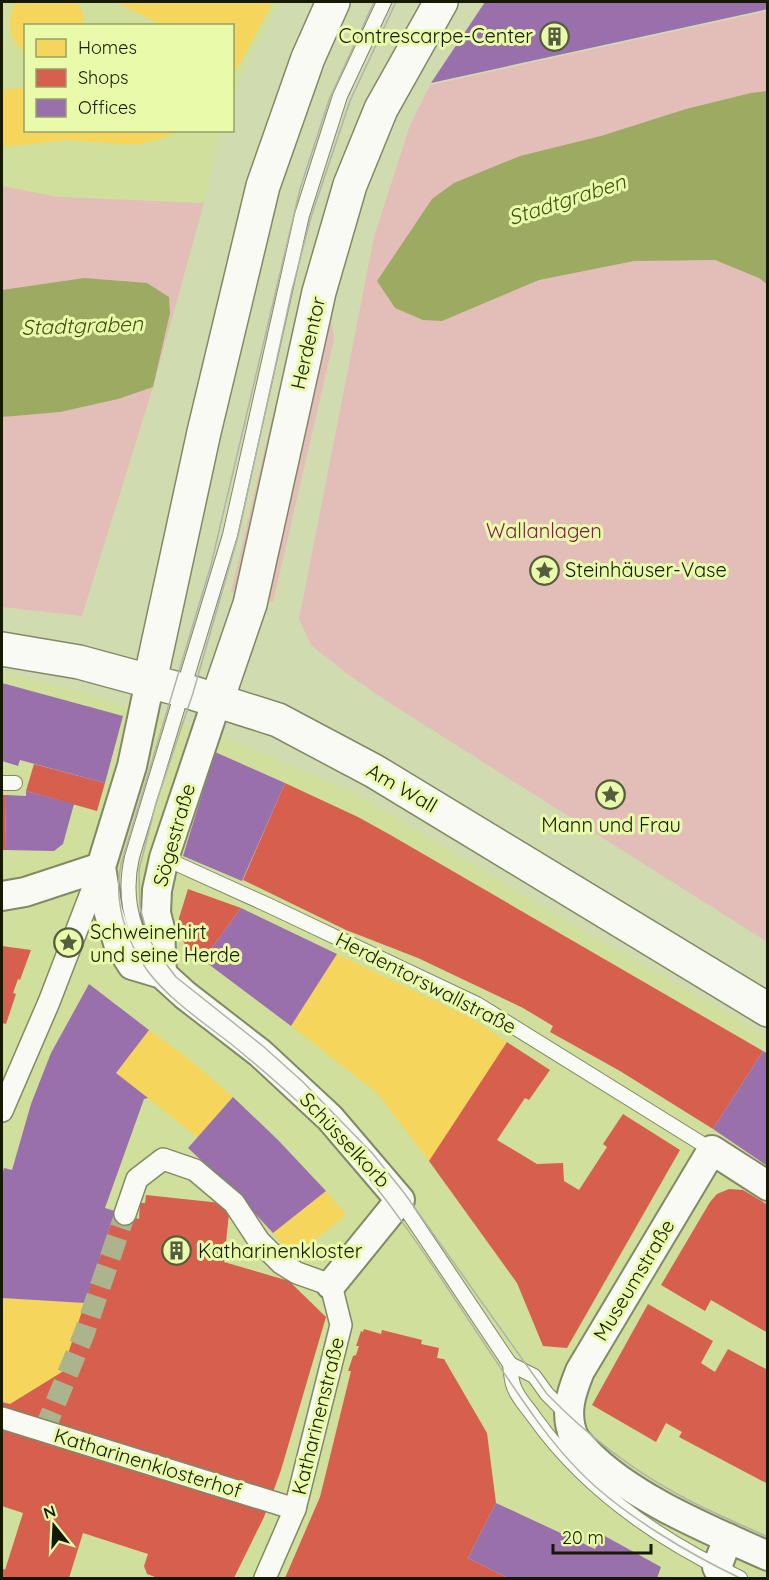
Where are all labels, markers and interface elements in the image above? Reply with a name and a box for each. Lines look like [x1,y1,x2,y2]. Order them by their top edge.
building icon: Contrescarpe-Center [538,20,570,52]
place label: Contrescarpe-Center [339,23,533,48]
legend [24,24,234,132]
text: Homes [78,36,137,59]
text: Shops [78,66,129,89]
text: Offices [78,96,137,119]
water label: Stadtgraben [505,168,629,230]
street label: Herdentor [285,294,330,392]
water label: Stadtgraben [21,310,144,340]
park label: Wallanlagen [486,518,602,543]
place icon: Steinhäuser-Vase [528,554,560,586]
place label: Steinhäuser-Vase [565,557,727,582]
street label: Am Wall [363,757,442,818]
place icon: Mann und Frau [595,778,627,810]
street label: Sögestraße [147,781,200,889]
place label: Mann und Frau [541,812,681,837]
place label: Schweinehirt und seine Herde [90,919,240,967]
street label: Herdentorswallstraße [332,926,521,1039]
place icon: Schweinehirt und seine Herde [53,927,85,959]
street label: Schüsselkorb [295,1087,396,1192]
street label: Museumstraße [587,1214,680,1345]
building icon: Katharinenkloster [161,1235,193,1267]
place label: Katharinenkloster [198,1238,363,1263]
street label: Katharinenstraße [286,1335,349,1497]
street label: Katharinenklosterhof [51,1422,245,1503]
north arrow [24,1496,84,1556]
text: N [41,1500,58,1523]
scale bar [553,1517,650,1555]
text: 20 m [562,1526,604,1549]

